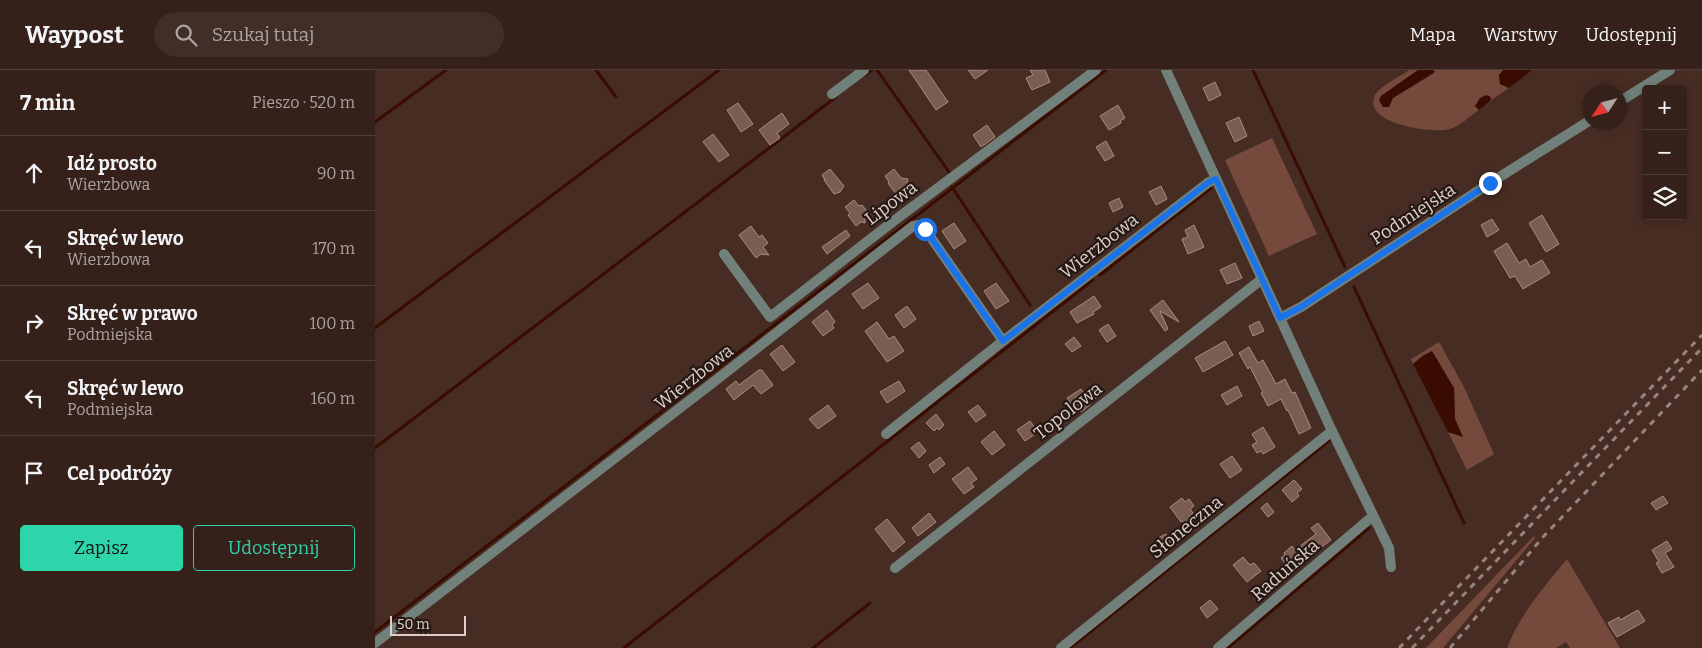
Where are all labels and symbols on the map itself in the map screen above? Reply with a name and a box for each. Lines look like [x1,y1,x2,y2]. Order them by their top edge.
north arrow [1582,85,1627,130]
route end [1479,172,1502,195]
street label: Lipowa [861,176,922,230]
street label: Podmiejska [1367,178,1460,250]
street label: Wierzbowa [1055,208,1143,284]
route start [914,218,937,241]
street label: Wierzbowa [650,339,738,415]
street label: Topolowa [1030,378,1106,444]
street label: Słoneczna [1145,491,1227,563]
street label: Raduńska [1247,534,1324,605]
scale bar [390,613,466,636]

